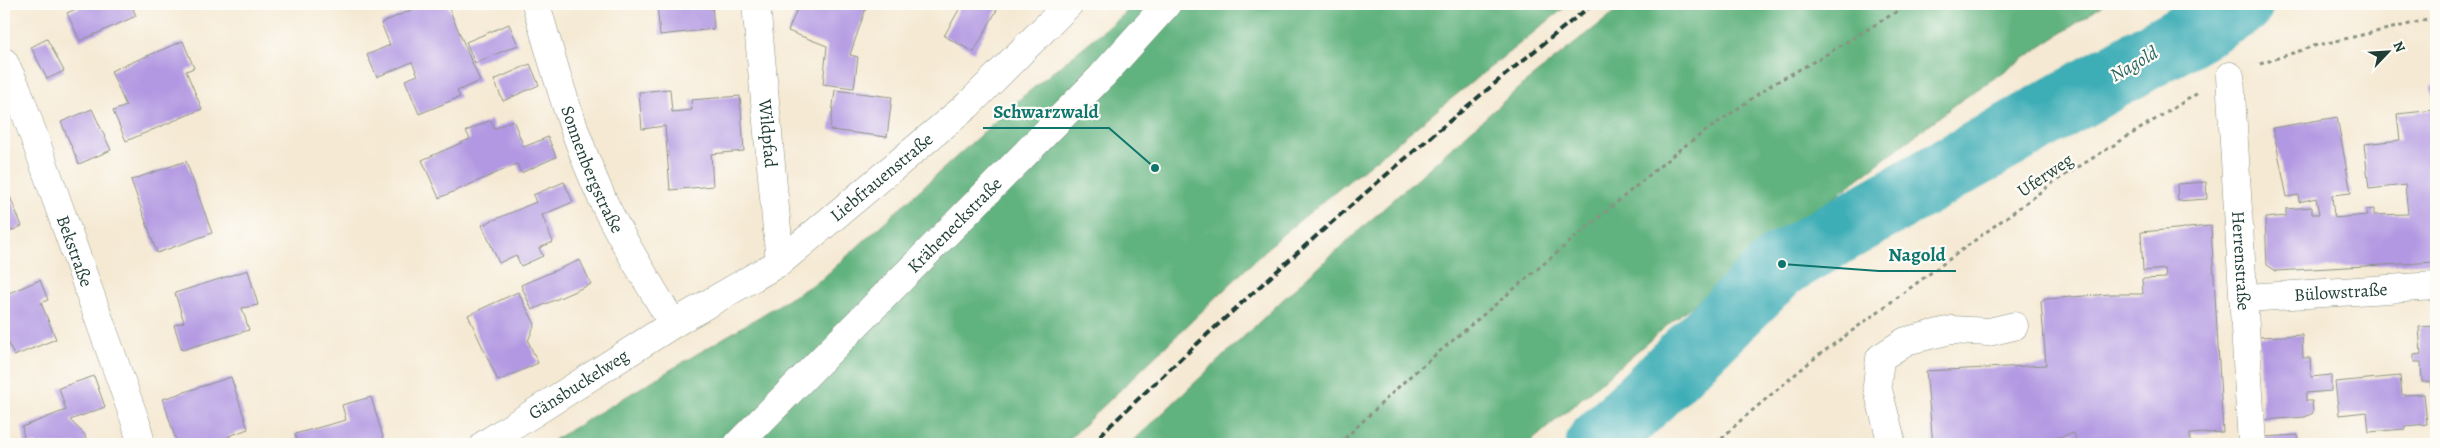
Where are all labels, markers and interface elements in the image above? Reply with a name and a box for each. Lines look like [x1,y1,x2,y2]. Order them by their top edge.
north arrow [2362,28,2412,78]
text: N [2389,38,2410,55]
water label: Nagold [2105,40,2163,88]
callout: Schwarzwald [983,94,1109,128]
street label: Wildpfad [753,97,783,169]
text: Schwarzwald [993,99,1100,125]
street label: Sonnenbergstraße [555,103,629,238]
street label: Liebfrauenstraße [825,127,938,227]
street label: Uferweg [2012,148,2078,202]
street label: Kräheneckstraße [902,172,1007,278]
street label: Herrenstraße [2226,210,2256,311]
street label: Bekstraße [51,212,99,290]
callout: Nagold [1879,237,1956,271]
text: Nagold [1888,242,1946,268]
street label: Bülowstraße [2293,277,2388,307]
street label: Gänsbuckelweg [524,343,633,425]

